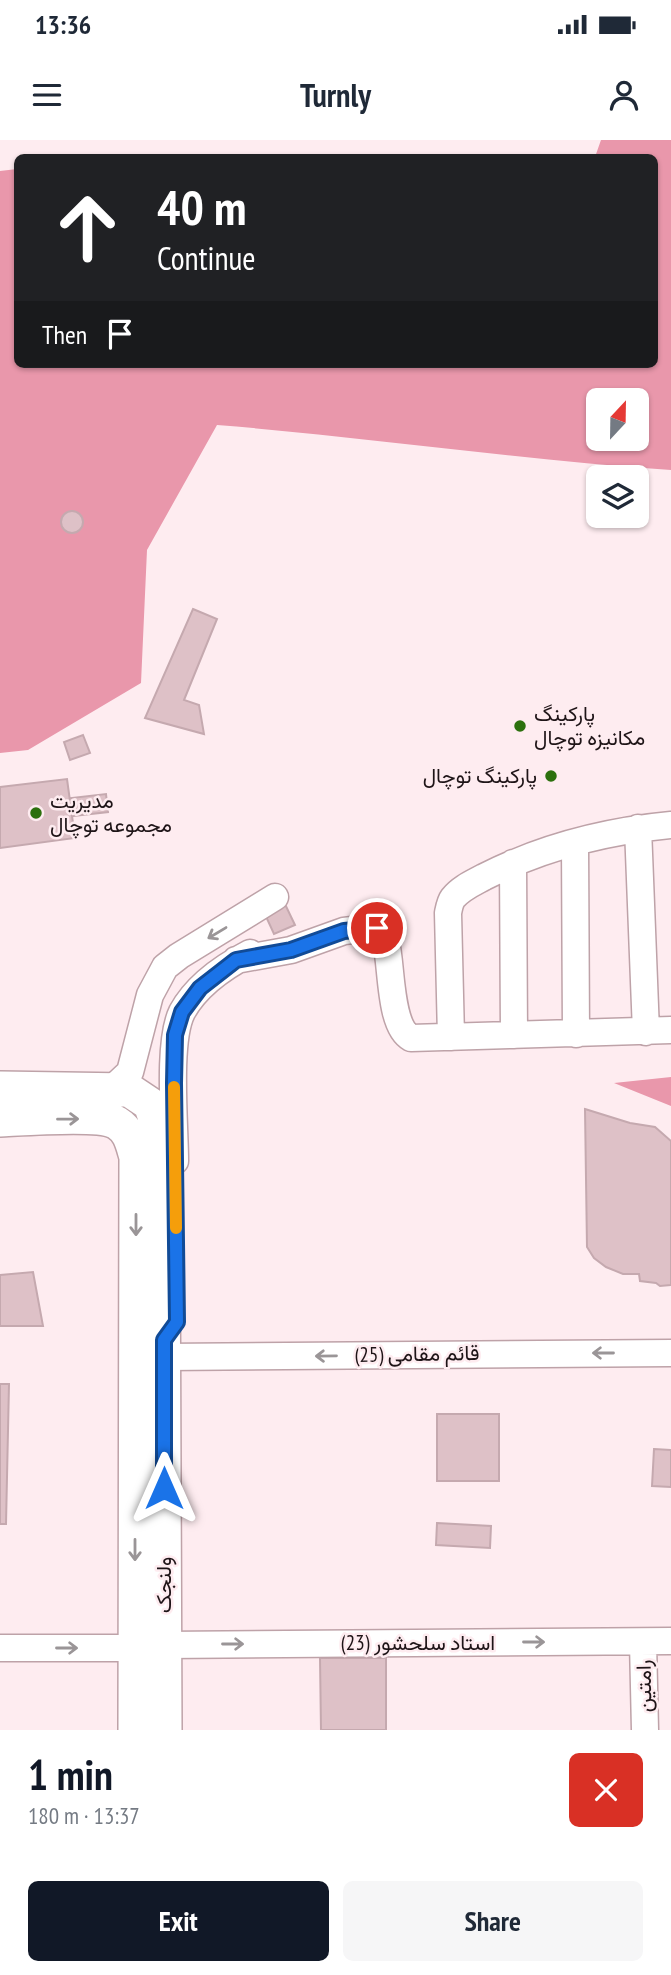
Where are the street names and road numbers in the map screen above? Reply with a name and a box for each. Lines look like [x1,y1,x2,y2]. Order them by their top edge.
street label: قائم مقامی (25) [354,1339,480,1369]
street label: ولنجک [150,1557,177,1613]
street label: استاد سلحشور (23) [341,1629,495,1656]
street label: رامتین [630,1659,657,1713]

